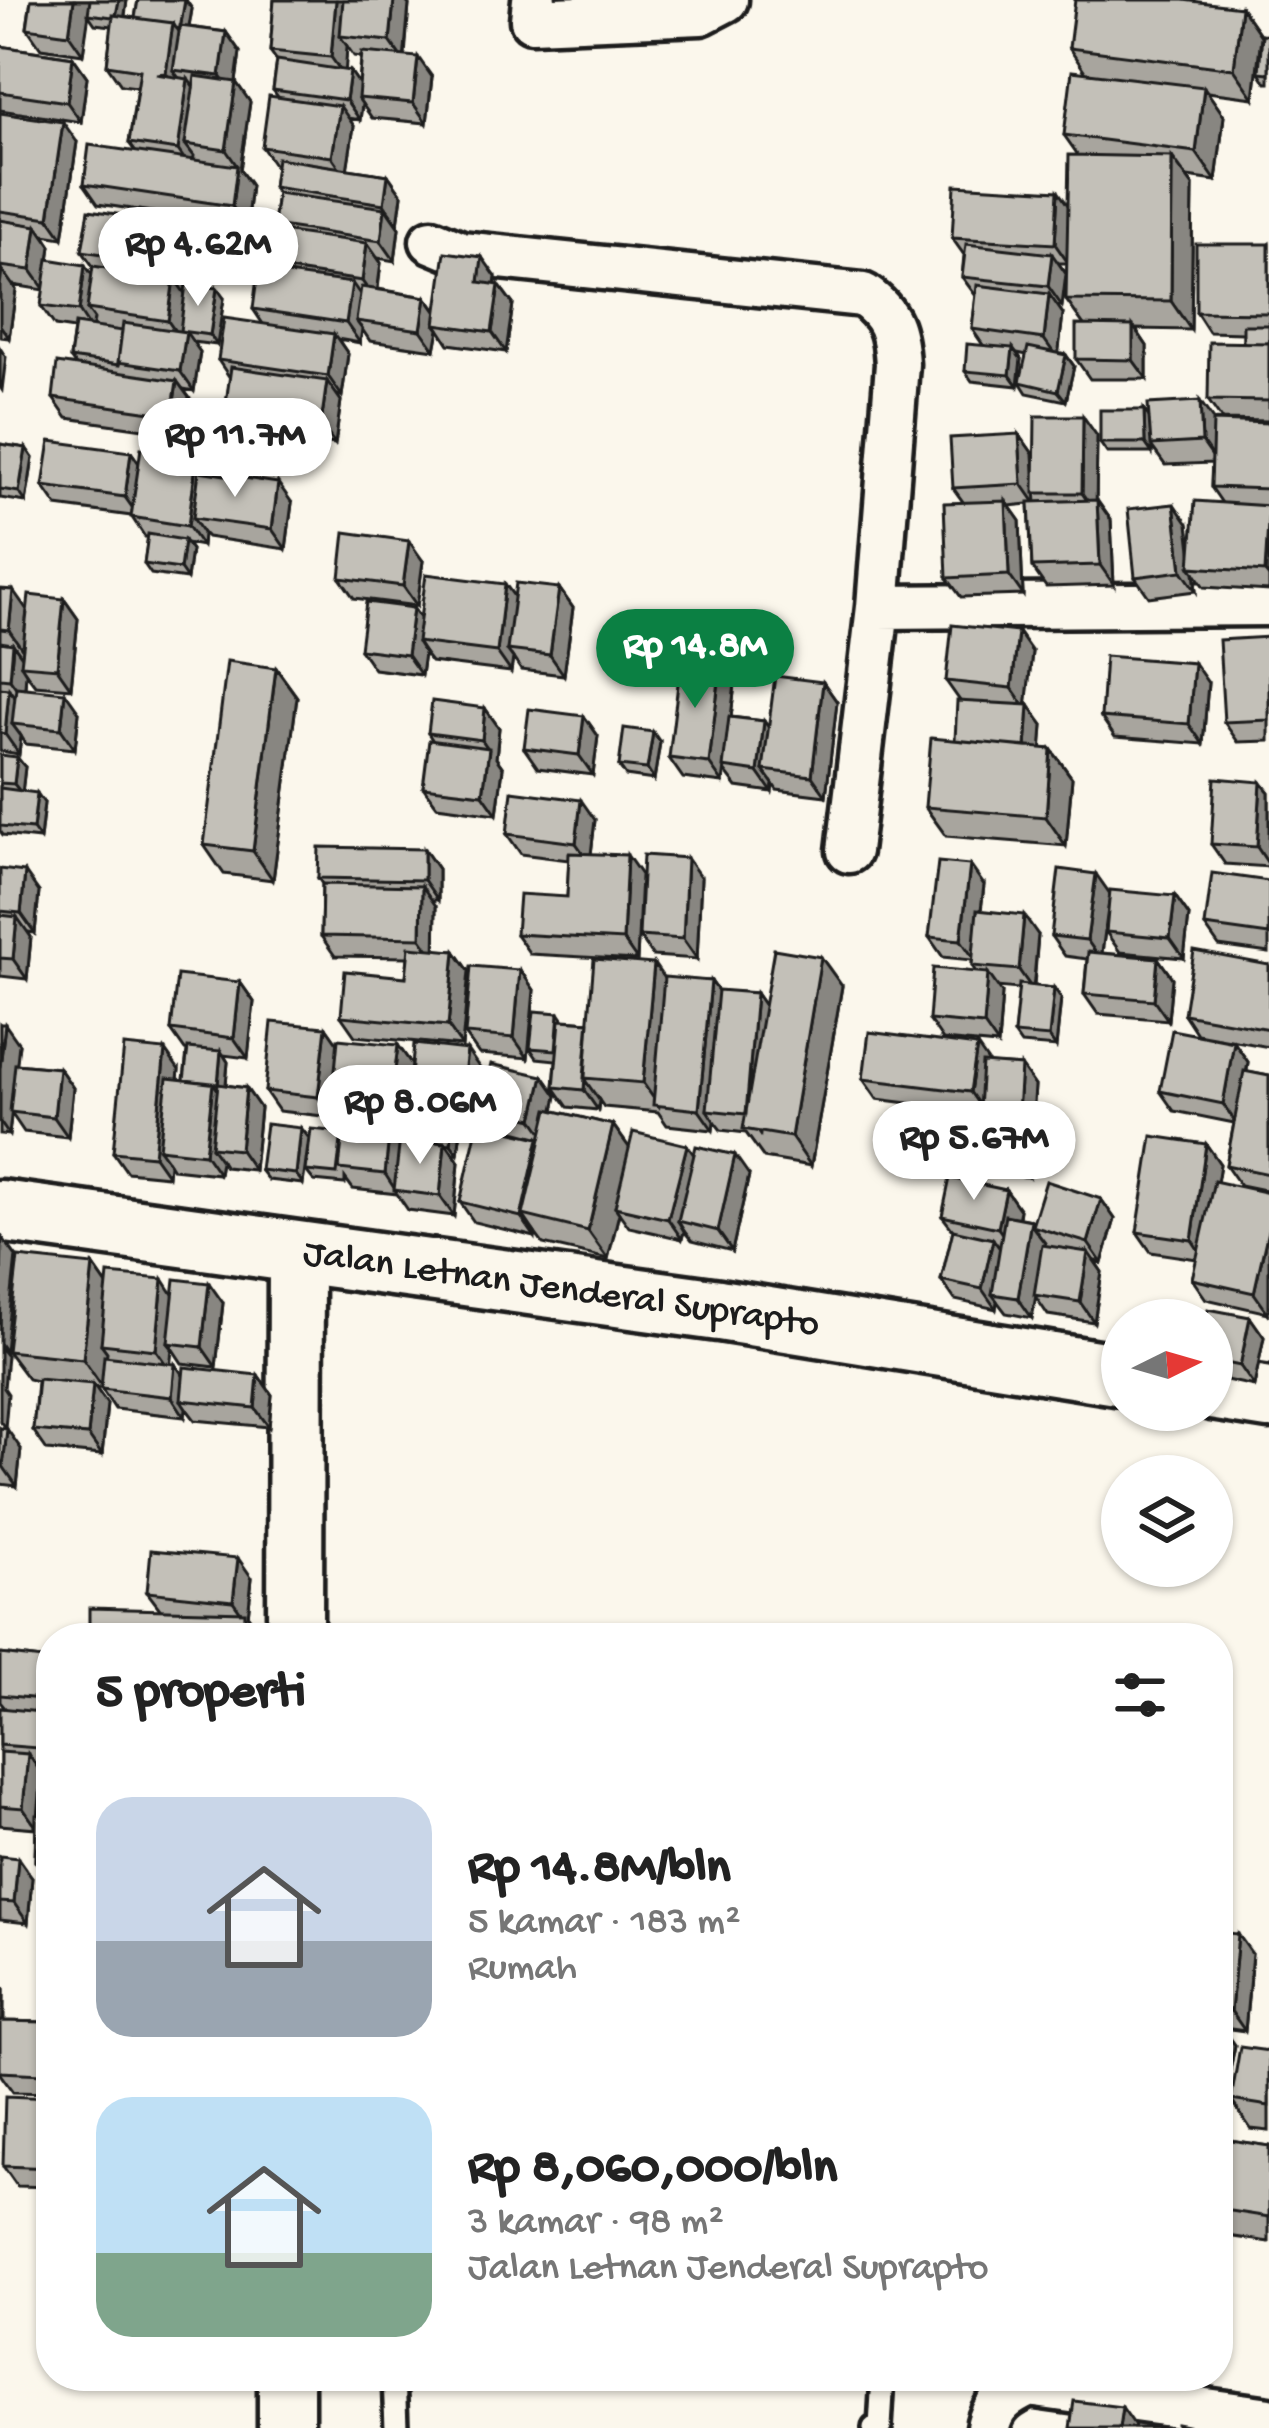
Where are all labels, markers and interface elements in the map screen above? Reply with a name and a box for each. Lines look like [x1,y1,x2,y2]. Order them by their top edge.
pin: Rp 4.62M [74,207,322,309]
text: Rp 4.62M [125,223,271,269]
pin: Rp 11.7M [111,398,359,500]
text: Rp 11.7M [165,414,305,460]
pin: Rp 14.8M [571,609,819,711]
text: Rp 14.8M [623,625,767,671]
pin: Rp 8.06M [296,1065,544,1167]
text: Rp 8.06M [344,1081,496,1127]
pin: Rp 5.67M [850,1101,1098,1203]
text: Rp 5.67M [900,1117,1048,1163]
street label: Jalan Letnan Jenderal Suprapto [300,1232,822,1350]
north arrow [1101,1299,1233,1431]
map controls [1101,1299,1233,1587]
button: layers [1101,1455,1233,1587]
icon: filters [1107,1662,1173,1728]
text: 5 properti [96,1665,306,1725]
text: Rp 14.8M/bln [468,1841,731,1901]
icon: home [192,1845,336,1989]
text: 5 kamar · 183 m² [468,1901,740,1947]
text: Rumah [468,1947,577,1993]
text: Rp 8,060,000/bln [468,2141,837,2201]
icon: home [192,2145,336,2289]
text: 3 kamar · 98 m² [468,2201,724,2247]
text: Jalan Letnan Jenderal Suprapto [468,2247,989,2293]

